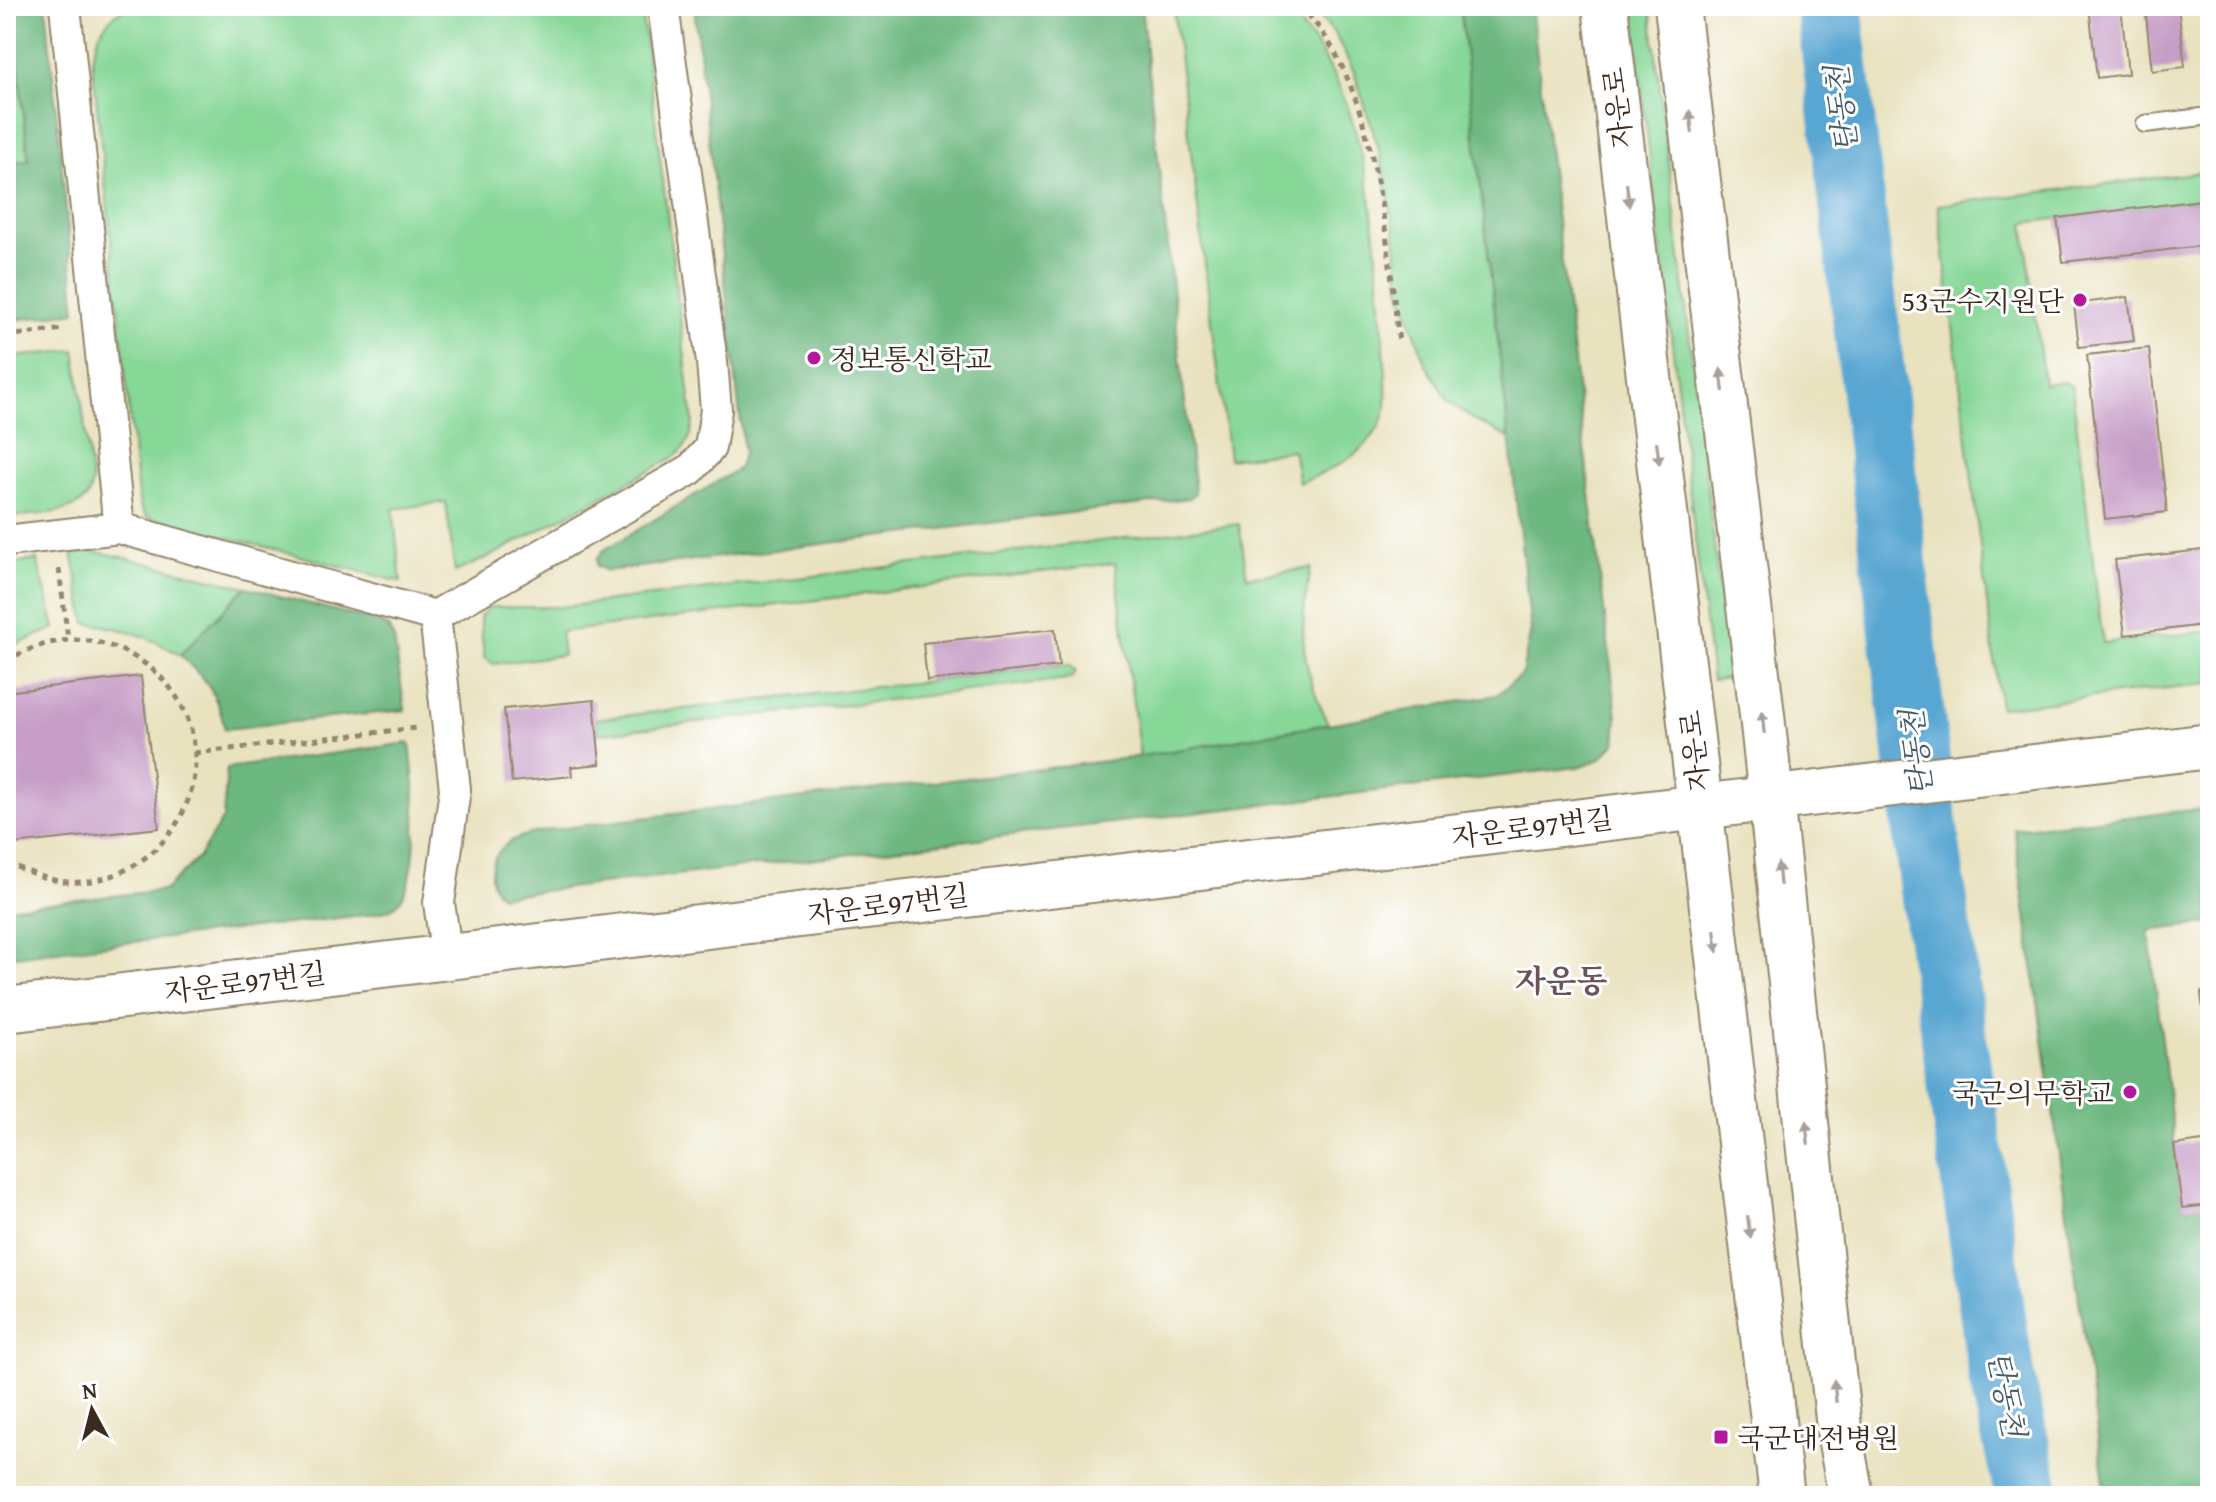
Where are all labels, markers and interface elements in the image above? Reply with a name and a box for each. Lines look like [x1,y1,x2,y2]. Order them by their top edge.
water label: 탄동천 [1814,61,1868,155]
street label: 자운로 [1592,65,1642,151]
one-way arrow [1685,109,1698,134]
one-way arrow [1621,183,1634,208]
place label: 53군수지원단 [1902,280,2064,321]
marker: 53군수지원단 [2071,291,2089,309]
place label: 정보통신학교 [830,338,992,379]
marker: 정보통신학교 [805,349,823,367]
one-way arrow [1715,367,1728,392]
one-way arrow [1652,441,1665,466]
water label: 탄동천 [1889,705,1943,799]
street label: 자운로 [1669,708,1719,794]
one-way arrow [1756,709,1769,734]
street label: 자운로97번길 [1449,797,1615,857]
one-way arrow [1772,861,1785,886]
street label: 자운로97번길 [805,874,971,934]
one-way arrow [1710,928,1723,953]
street label: 자운로97번길 [162,952,328,1012]
district label: 자운동 [1515,957,1607,1004]
place label: 국군의무학교 [1952,1072,2114,1113]
marker: 국군의무학교 [2121,1083,2139,1101]
one-way arrow [1800,1120,1813,1145]
one-way arrow [1743,1215,1756,1240]
water label: 탄동천 [1977,1347,2037,1443]
north arrow [52,1370,132,1450]
text: N [80,1373,99,1407]
one-way arrow [1828,1378,1841,1403]
place label: 국군대전병원 [1737,1417,1899,1458]
marker: 국군대전병원 [1712,1428,1730,1446]

